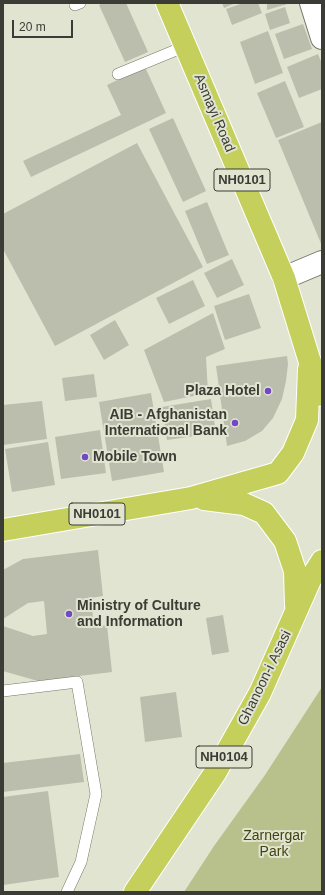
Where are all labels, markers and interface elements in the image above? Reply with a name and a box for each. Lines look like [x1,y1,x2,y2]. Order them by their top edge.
scale bar [14,12,75,38]
text: 20 m [19,20,46,34]
street label: Asmayi Road [190,71,238,155]
road number: NH0101 [214,169,270,191]
place label: Plaza Hotel [185,383,260,399]
marker: Plaza Hotel [263,386,273,396]
place label: AIB - Afghanistan International Bank [105,407,227,440]
marker: AIB - Afghanistan International Bank [230,418,240,428]
place label: Mobile Town [93,449,177,465]
marker: Mobile Town [80,452,90,462]
road number: NH0101 [69,503,125,525]
place label: Ministry of Culture and Information [77,598,201,630]
marker: Ministry of Culture and Information [64,609,74,619]
street label: Ghanoon-i Asasi [235,628,295,728]
road number: NH0104 [196,746,252,768]
park label: Zarnergar Park [243,828,305,860]

